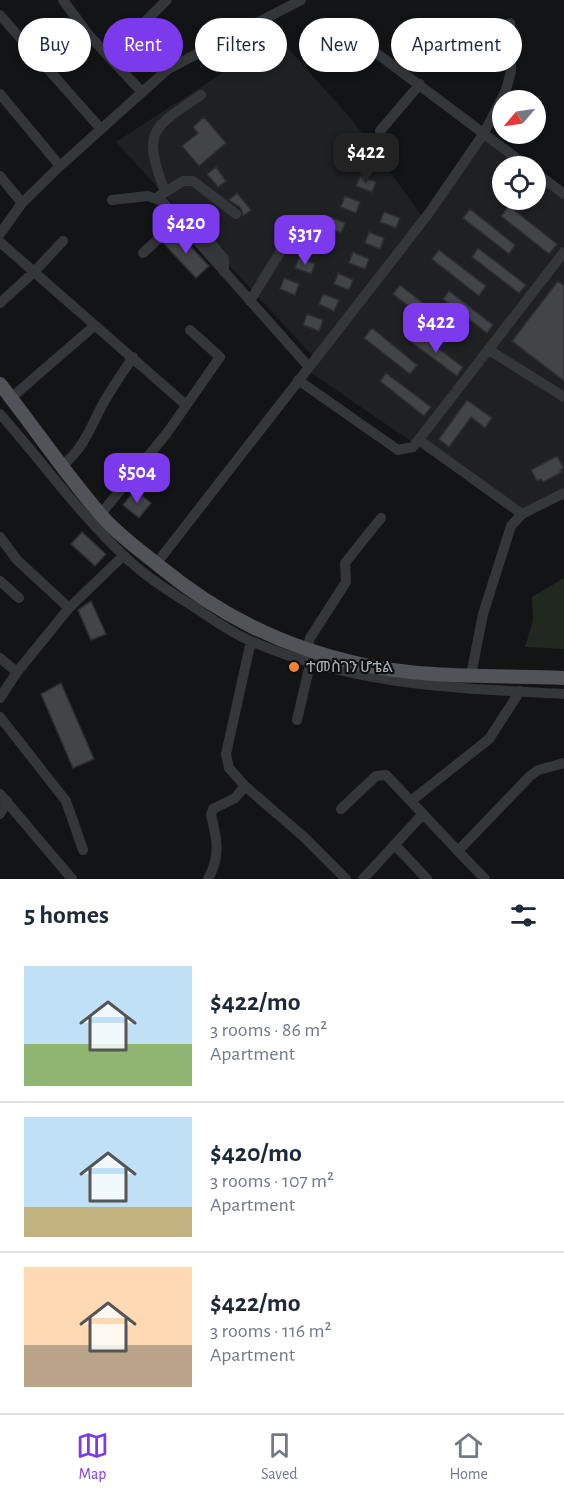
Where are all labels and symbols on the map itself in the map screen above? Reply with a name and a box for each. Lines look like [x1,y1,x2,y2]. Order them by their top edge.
north arrow [492,90,546,144]
pin: $422 [330,133,402,184]
pin: $420 [150,204,222,255]
pin: $317 [269,215,341,266]
pin: $422 [400,303,472,354]
pin: $504 [101,453,173,504]
place label: ተመስገን ሆቴል [306,659,393,675]
marker: ተመስገን ሆቴል [287,660,301,674]

